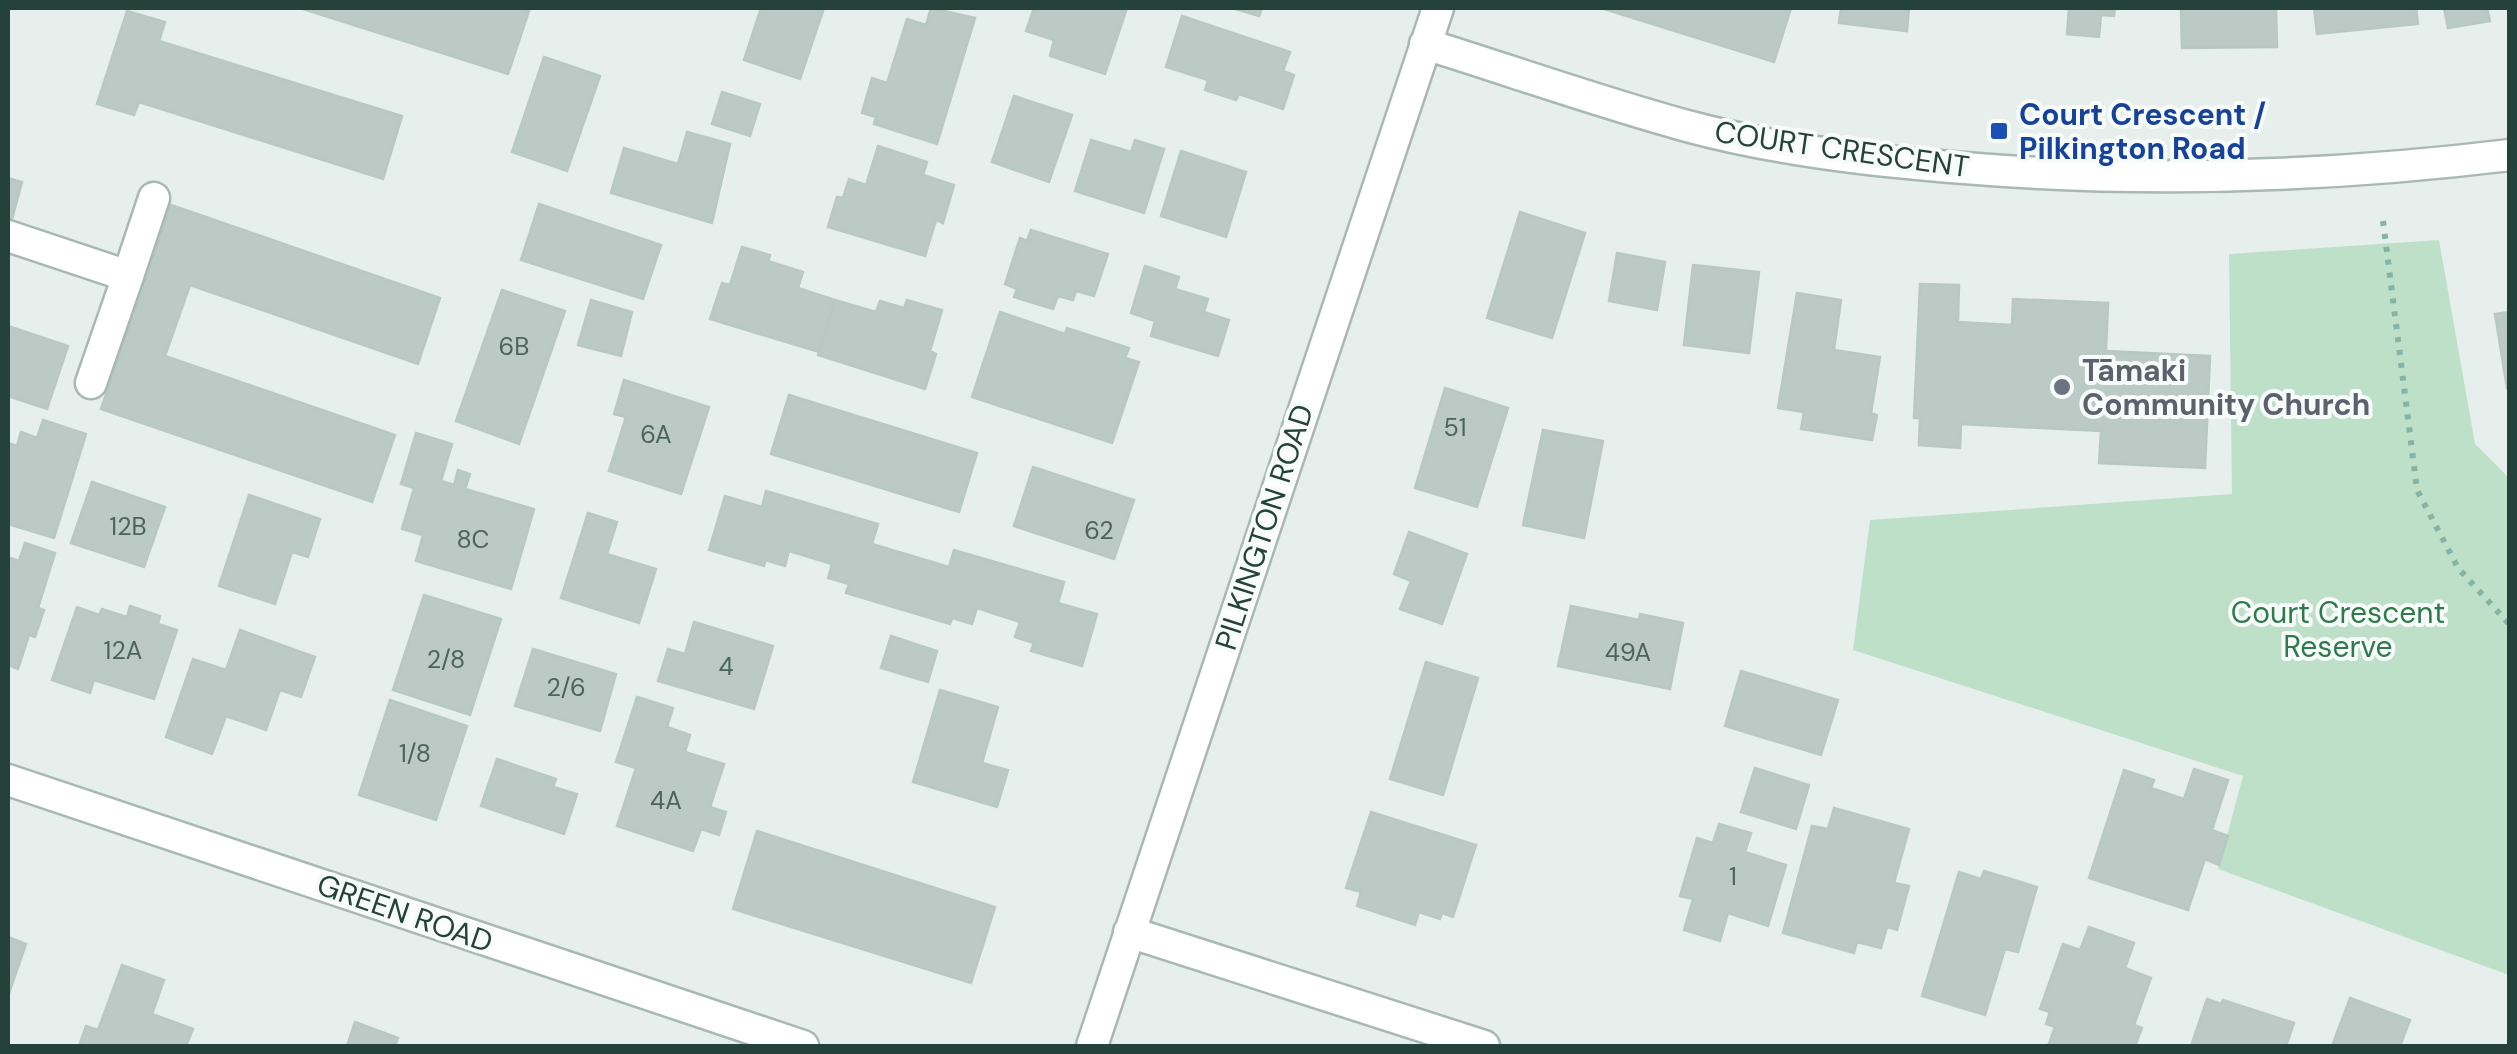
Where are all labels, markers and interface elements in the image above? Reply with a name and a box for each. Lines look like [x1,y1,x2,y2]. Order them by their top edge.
place label: Court Crescent / Pilkington Road [2019,95,2266,168]
street label: COURT CRESCENT [1712,112,1972,186]
marker: Court Crescent / Pilkington Road [1988,120,2010,142]
house number: 6B [499,330,529,363]
place label: Tāmaki Community Church [2082,351,2370,424]
marker: Tāmaki Community Church [2051,376,2073,398]
street label: PILKINGTON ROAD [1206,399,1322,655]
house number: 51 [1443,411,1467,444]
house number: 6A [640,418,672,451]
house number: 12B [109,510,147,543]
house number: 62 [1084,514,1114,547]
house number: 8C [456,523,490,556]
park label: Court Crescent Reserve [2231,593,2445,666]
house number: 12A [104,634,142,667]
house number: 49A [1605,636,1651,669]
house number: 2/8 [427,643,465,676]
house number: 4 [718,650,734,683]
house number: 2/6 [546,671,586,704]
house number: 1/8 [399,737,431,770]
house number: 4A [650,784,682,817]
house number: 1 [1729,860,1737,893]
street label: GREEN ROAD [312,865,498,961]

